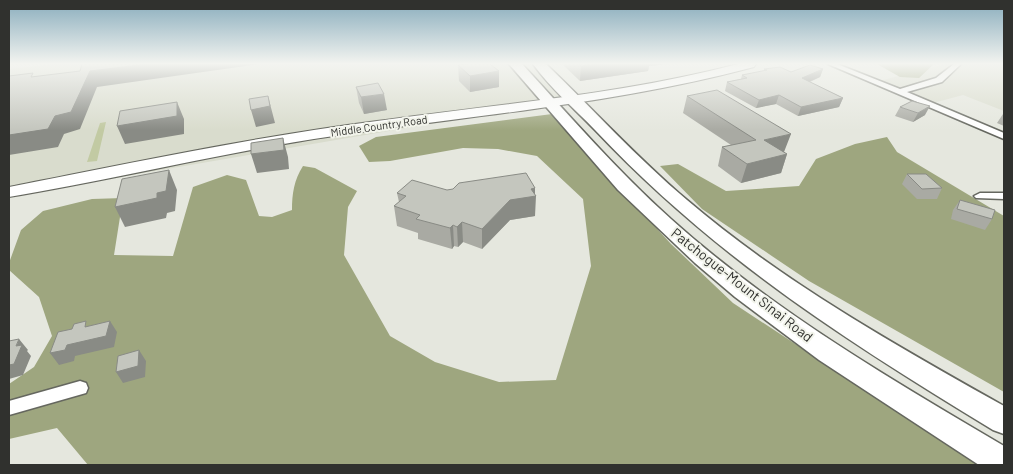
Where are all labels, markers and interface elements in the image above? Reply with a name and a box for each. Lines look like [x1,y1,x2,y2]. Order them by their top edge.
street label: Middle Country Road [330,112,428,139]
street label: Patchogue-Mount Sinai Road [668,224,816,345]

